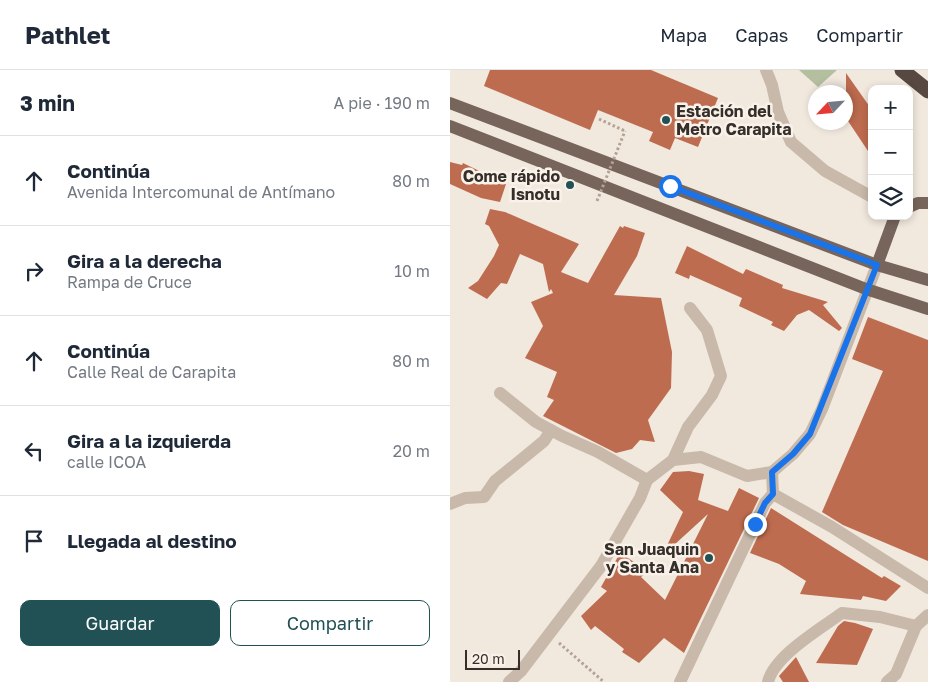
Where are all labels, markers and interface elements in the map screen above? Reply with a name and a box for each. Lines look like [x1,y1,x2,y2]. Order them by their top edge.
text: Pathlet [25,20,110,49]
text: Mapa [660,24,707,46]
text: Capas [735,24,788,46]
text: Compartir [816,24,903,46]
north arrow [808,85,853,130]
map controls [868,85,913,220]
button: + [868,85,913,130]
text: 3 min [20,90,75,116]
text: A pie · 190 m [334,93,430,113]
place label: Estación del Metro Carapita [676,101,791,139]
marker: Estación del Metro Carapita [660,114,672,126]
button: − [868,130,913,175]
text: Continúa [67,159,150,182]
place label: Come rápido Isnotu [463,166,560,204]
icon: ahead [20,167,48,195]
text: 80 m [392,171,430,191]
route start [659,175,682,198]
button: layers [868,175,913,220]
marker: Come rápido Isnotu [564,179,576,191]
text: Avenida Intercomunal de Antímano [67,182,335,202]
text: Gira a la derecha [67,249,222,272]
icon: right [20,257,48,285]
text: 10 m [394,261,430,281]
text: Rampa de Cruce [67,272,192,292]
text: Continúa [67,339,150,362]
icon: ahead [20,347,48,375]
text: 80 m [392,351,430,371]
text: Calle Real de Carapita [67,362,236,382]
text: Gira a la izquierda [67,429,231,452]
icon: left [20,437,48,465]
text: 20 m [393,441,430,461]
text: calle ICOA [67,452,146,472]
route end [744,513,767,536]
icon: arrive [20,527,48,555]
text: Llegada al destino [67,529,237,552]
place label: San Juaquin y Santa Ana [604,539,699,577]
marker: San Juaquin y Santa Ana [703,552,715,564]
button: Guardar [20,600,220,646]
button: Compartir [230,600,430,646]
scale bar [465,647,520,670]
text: 20 m [472,650,505,667]

